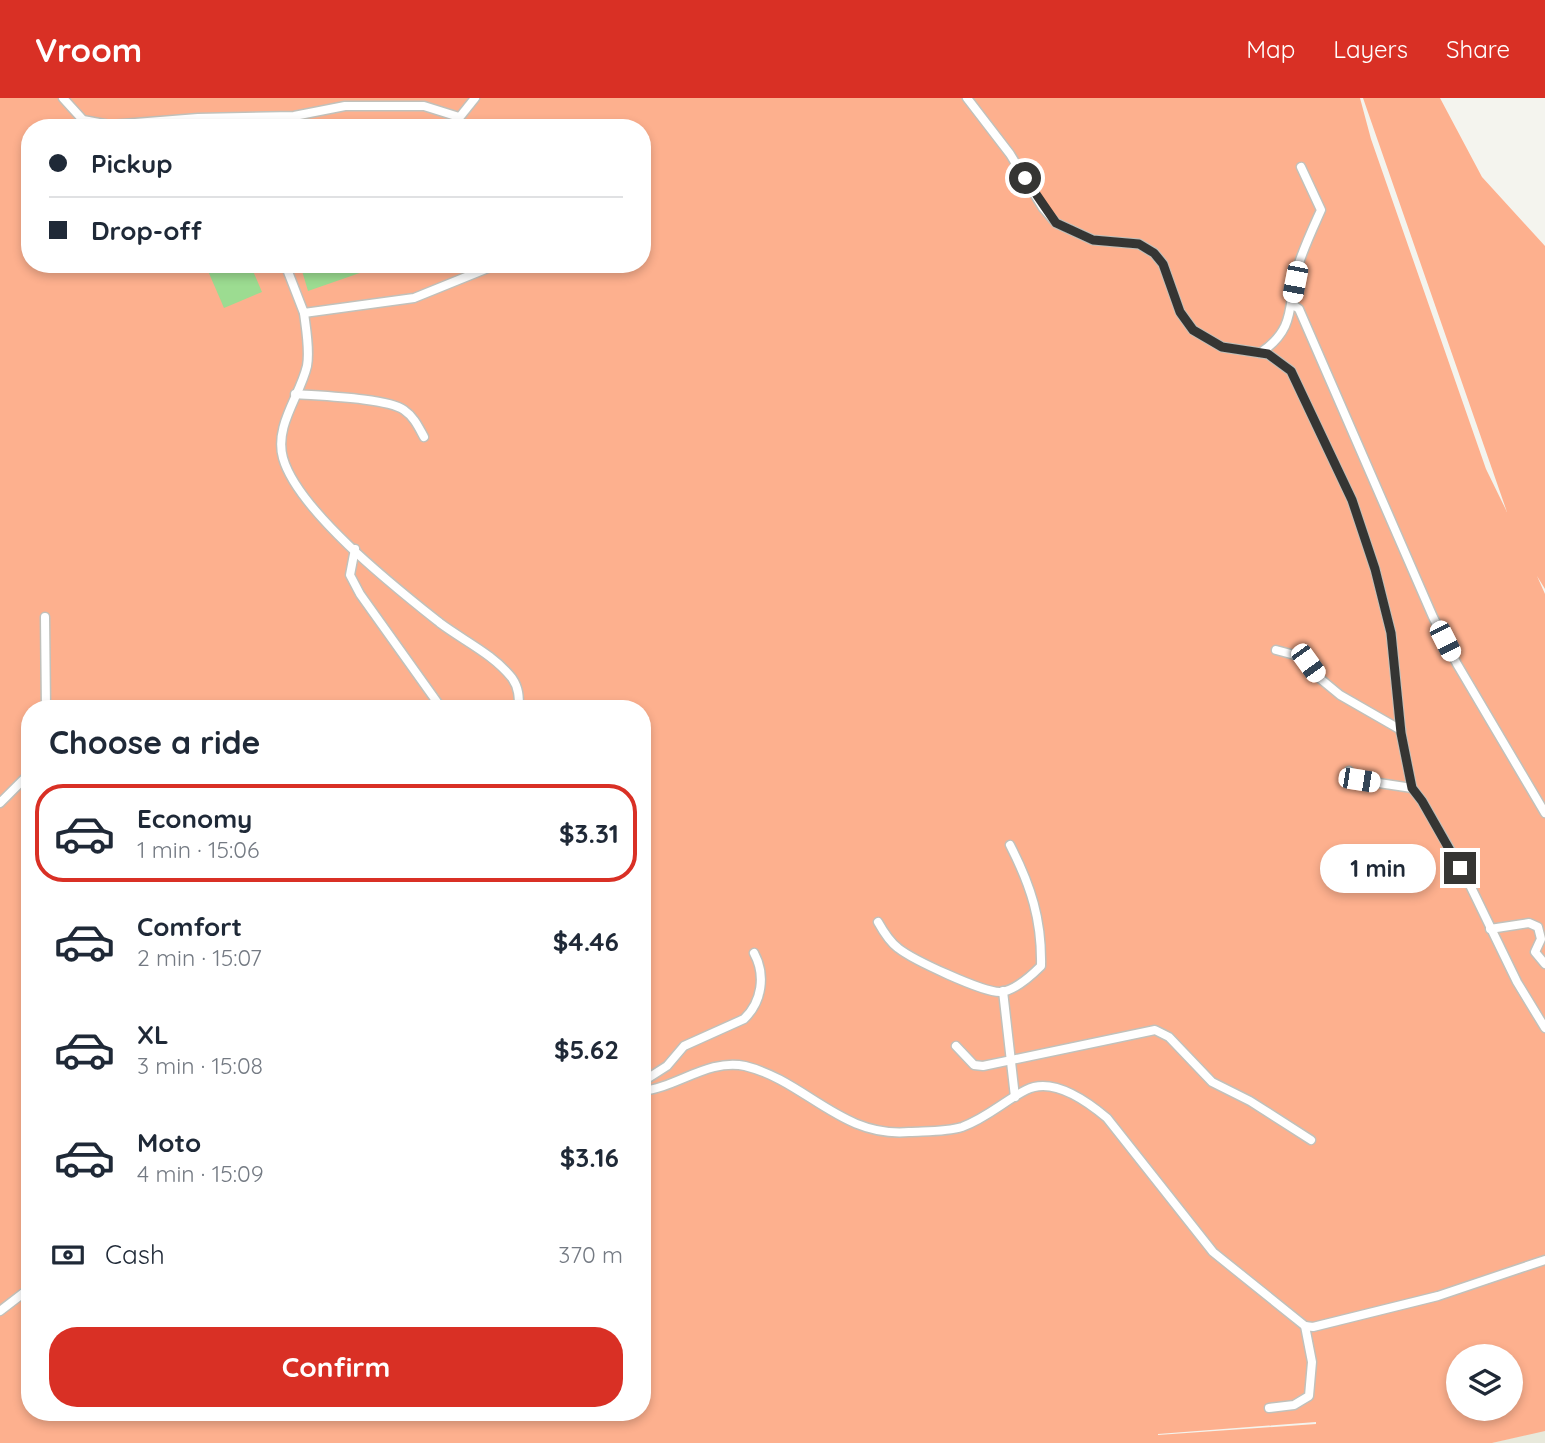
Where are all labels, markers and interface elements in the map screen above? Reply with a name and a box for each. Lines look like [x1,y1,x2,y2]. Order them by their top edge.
text: Vroom [35,29,142,70]
text: Map [1246,34,1295,64]
text: Layers [1333,34,1408,64]
text: Share [1446,34,1510,64]
text: Pickup [91,147,173,180]
route start [1009,162,1041,194]
text: Drop-off [91,214,202,247]
car [1281,259,1310,305]
car [1427,618,1464,664]
car [1288,640,1329,686]
text: Choose a ride [49,722,261,762]
car [1337,766,1382,794]
icon: car [53,802,116,865]
text: Economy [137,802,252,835]
text: $3.31 [559,817,619,850]
text: 1 min · 15:06 [137,835,259,864]
callout: 1 min [1320,844,1436,892]
route end [1444,852,1476,884]
text: 1 min [1350,854,1406,883]
icon: car [53,910,116,973]
text: Comfort [137,910,242,943]
text: $4.46 [553,925,619,958]
text: 2 min · 15:07 [137,943,262,972]
icon: car [53,1018,116,1081]
text: XL [137,1018,169,1051]
text: $5.62 [554,1033,619,1066]
text: 3 min · 15:08 [137,1051,263,1080]
icon: car [53,1126,116,1189]
text: Moto [137,1126,201,1159]
text: $3.16 [560,1141,619,1174]
text: 4 min · 15:09 [137,1159,264,1188]
icon: cash [49,1236,87,1274]
text: Cash [105,1238,165,1271]
text: 370 m [558,1240,623,1269]
button: Confirm [49,1327,623,1407]
map controls [1446,1344,1523,1421]
button: layers [1446,1344,1523,1421]

